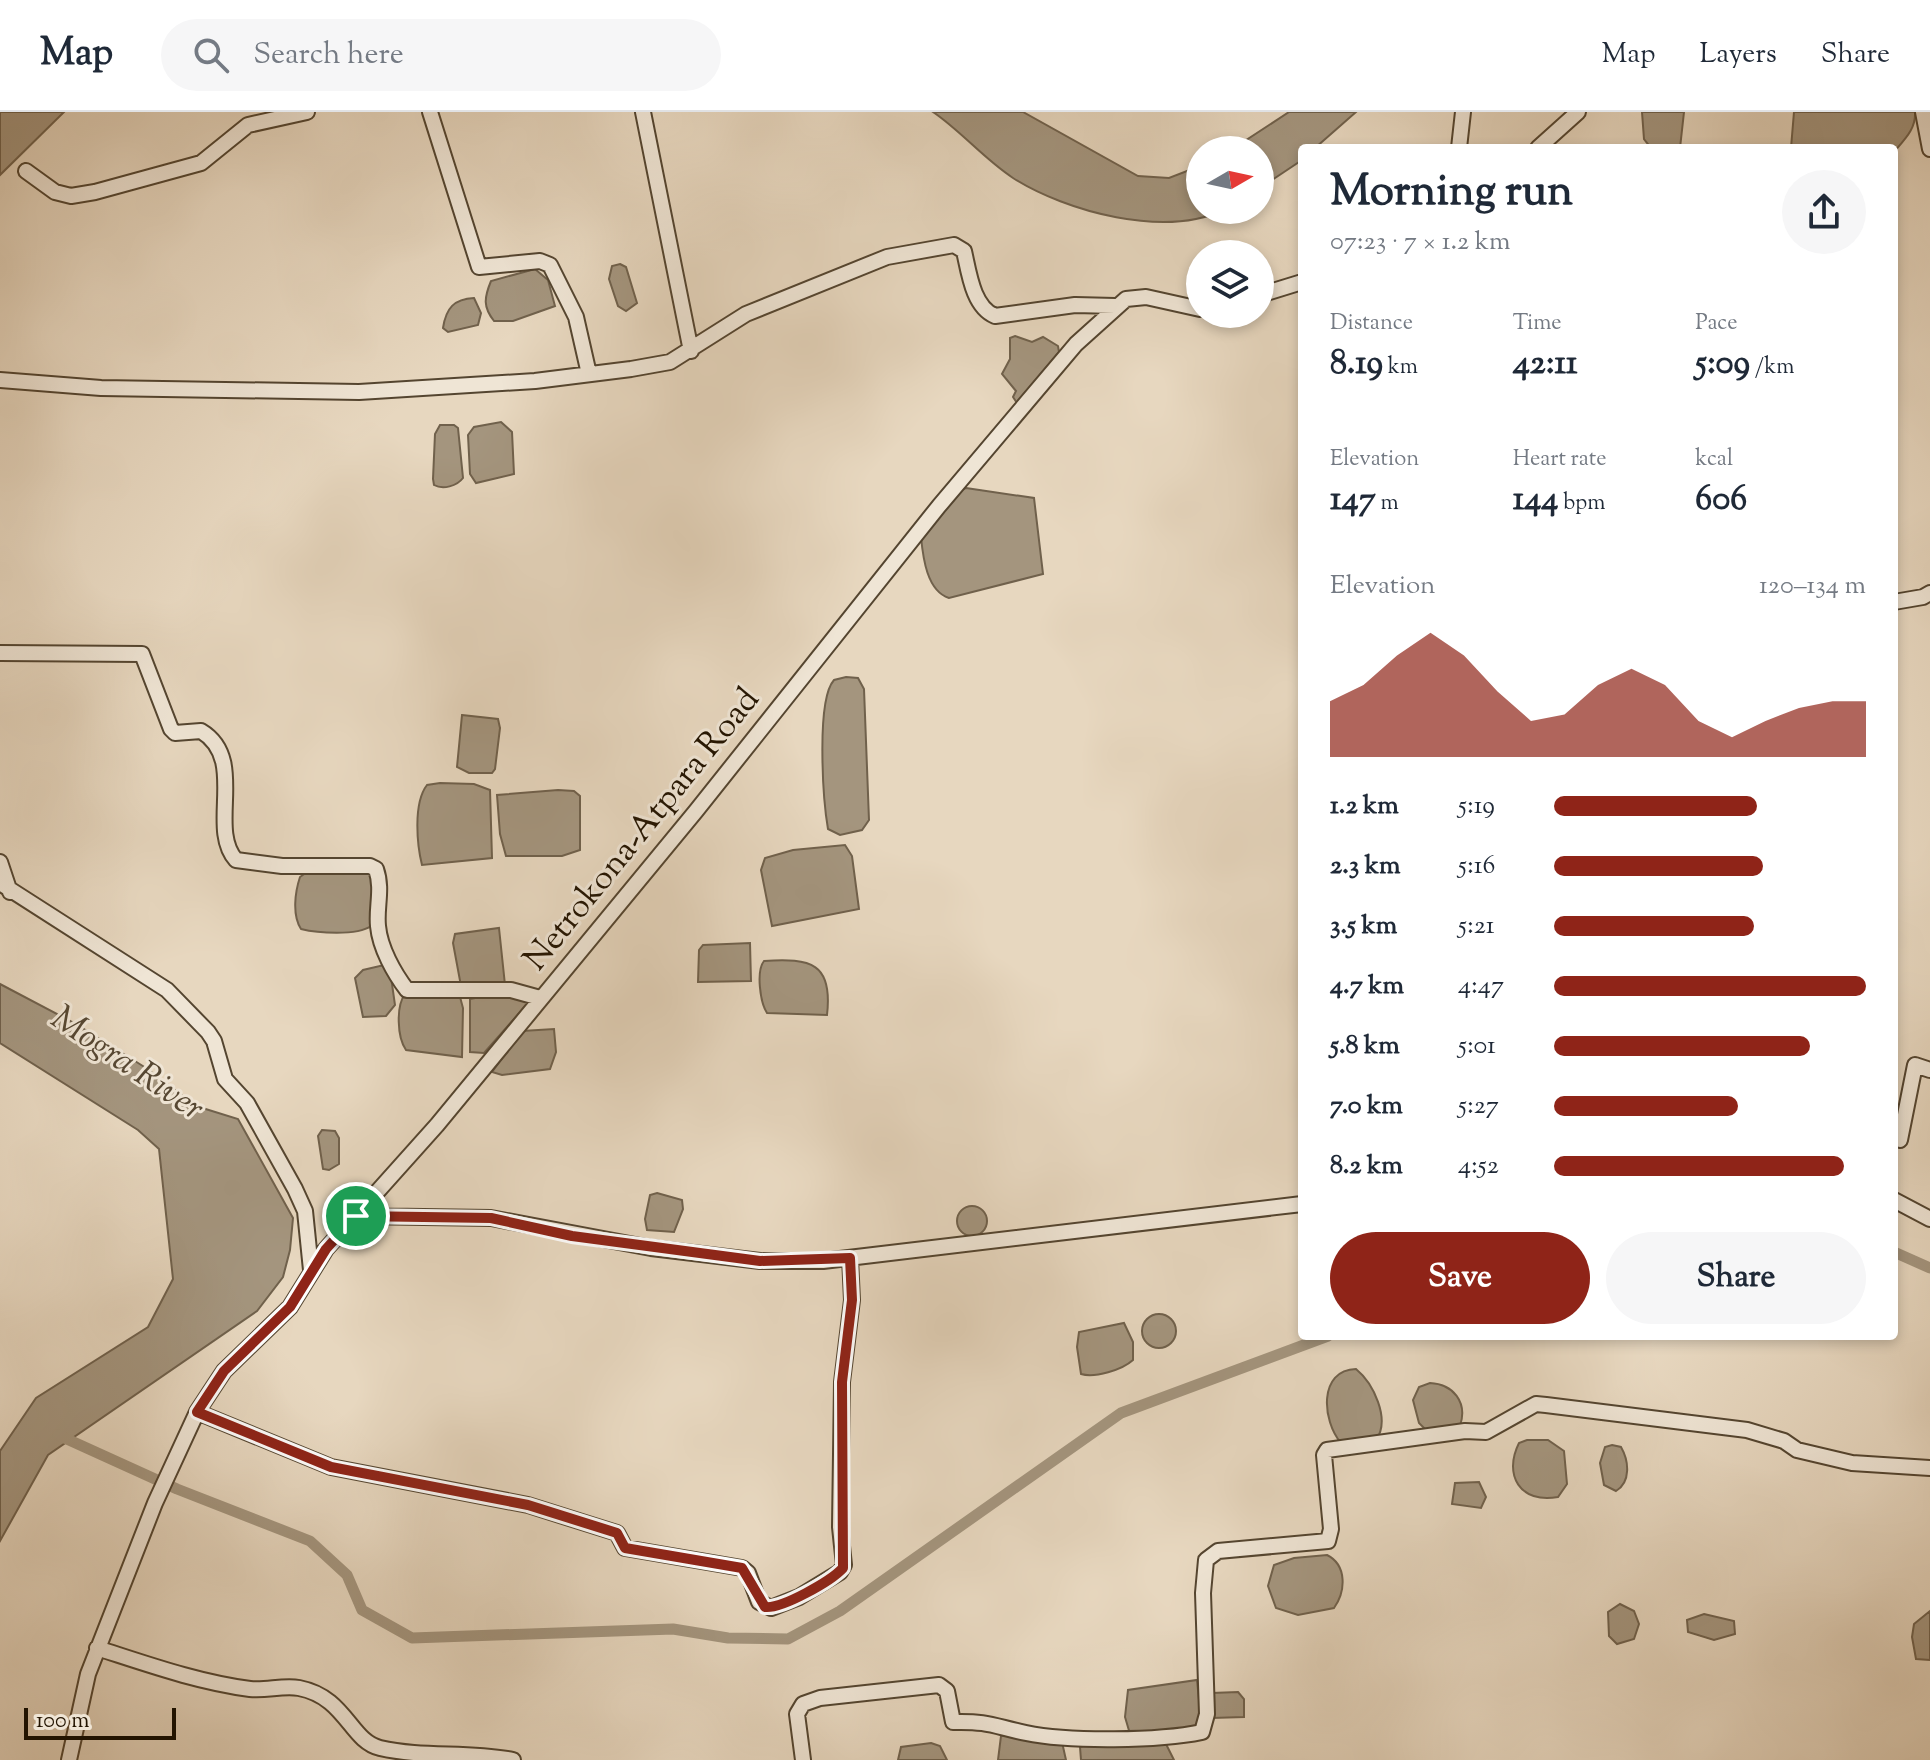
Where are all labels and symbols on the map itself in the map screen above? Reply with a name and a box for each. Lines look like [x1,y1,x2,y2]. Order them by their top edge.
north arrow [1186,136,1274,224]
street label: Netrokona-Atpara Road [513,678,772,982]
water label: Mogra River [39,994,214,1135]
pin [322,1182,390,1250]
scale bar [24,1704,176,1740]

